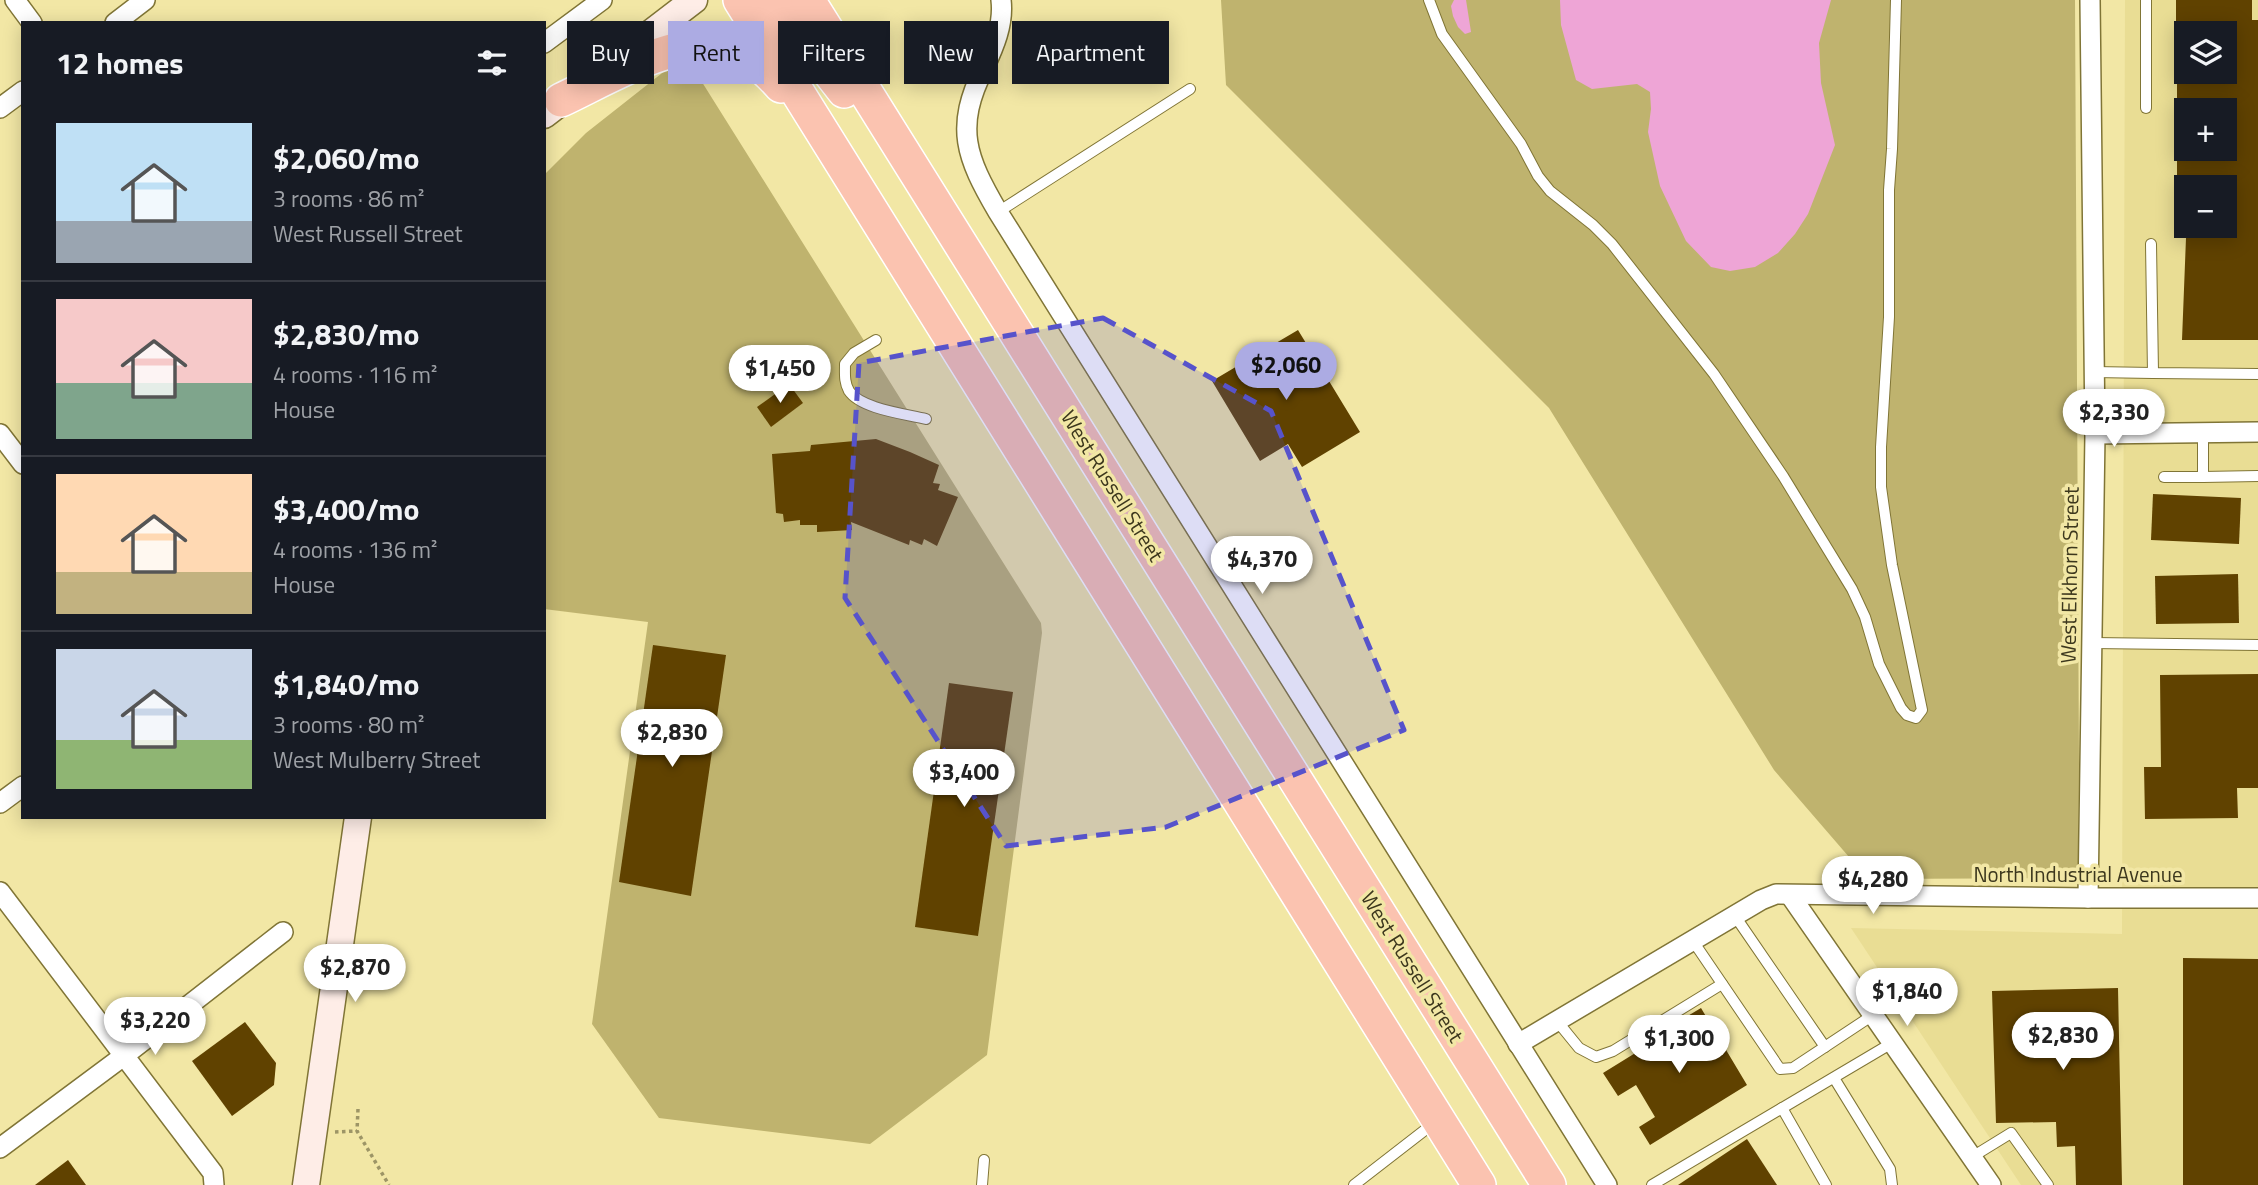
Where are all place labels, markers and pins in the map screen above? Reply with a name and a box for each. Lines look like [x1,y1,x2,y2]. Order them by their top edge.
pin: $2,060 [1229,342,1343,402]
pin: $1,450 [723,346,837,405]
pin: $2,330 [2057,390,2171,449]
pin: $4,370 [1205,536,1319,596]
pin: $2,830 [615,710,729,769]
pin: $3,400 [907,750,1021,809]
pin: $4,280 [1816,856,1930,916]
pin: $2,870 [298,944,412,1004]
pin: $1,840 [1850,968,1964,1028]
pin: $3,220 [98,998,212,1057]
pin: $2,830 [2006,1012,2120,1072]
pin: $1,300 [1622,1016,1736,1075]

